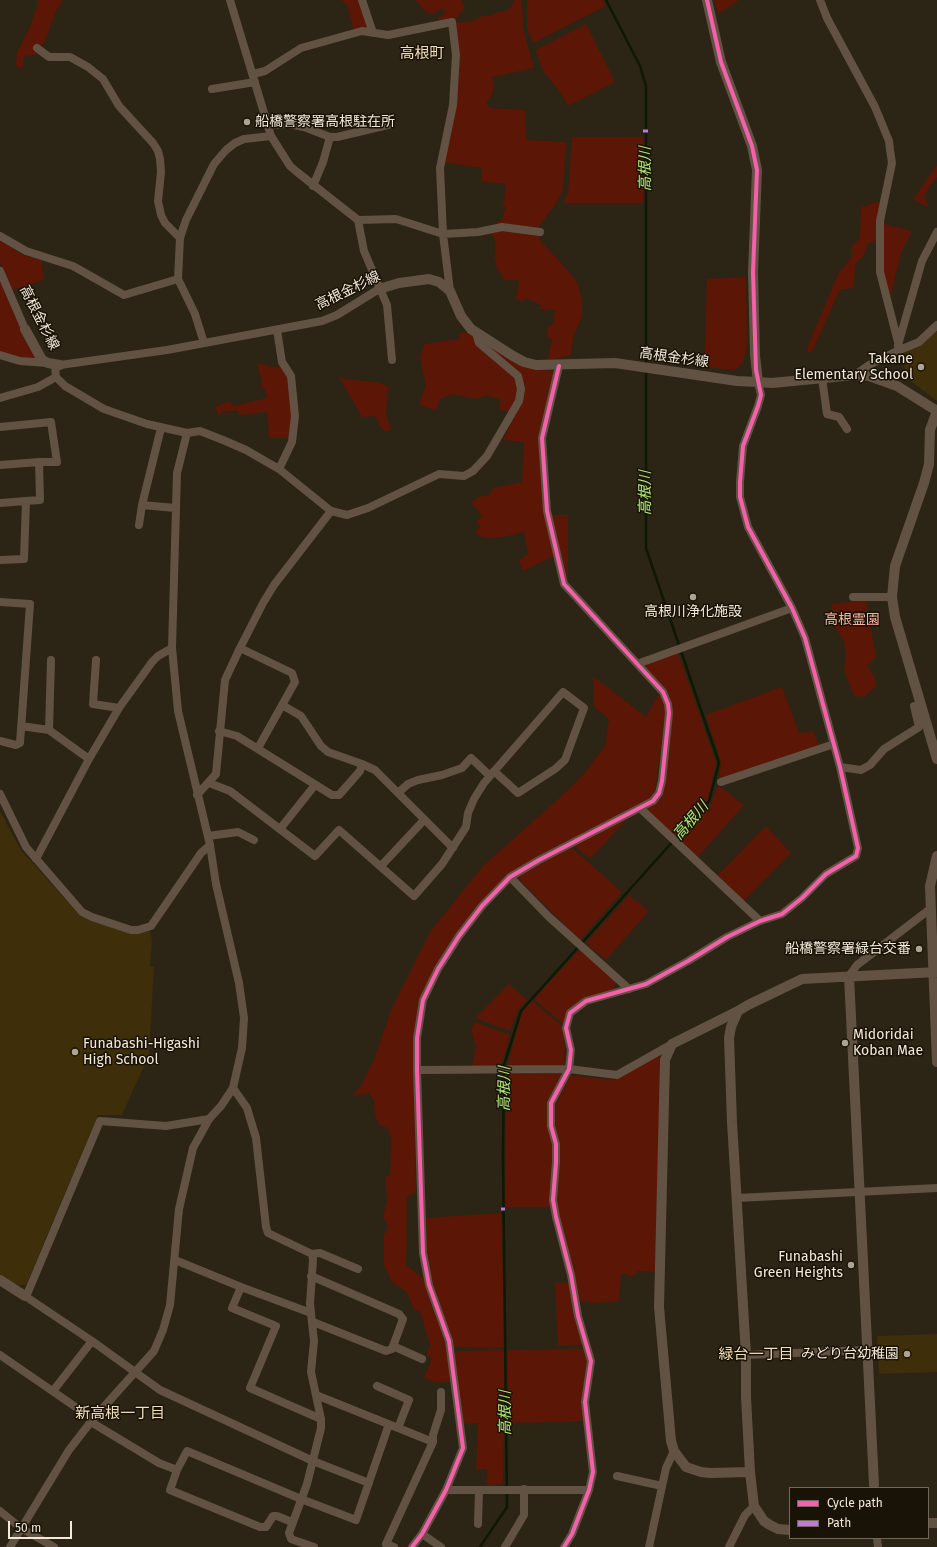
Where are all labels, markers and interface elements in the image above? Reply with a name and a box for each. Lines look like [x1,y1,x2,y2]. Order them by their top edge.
district label: 高根町 [400,45,444,63]
place label: 船橋警察署高根駐在所 [255,114,395,130]
marker: 船橋警察署高根駐在所 [242,117,252,127]
water label: 高根川 [637,147,655,191]
street label: 高根金杉線 [313,268,383,314]
street label: 高根金杉線 [16,283,62,353]
street label: 高根金杉線 [638,345,710,371]
place label: Takane Elementary School [795,351,913,384]
marker: Takane Elementary School [916,362,926,372]
water label: 高根川 [637,471,655,515]
marker: 高根川浄化施設 [688,592,698,602]
place label: 高根川浄化施設 [644,604,742,620]
park label: 高根霊園 [824,612,880,628]
water label: 高根川 [669,798,713,844]
place label: 船橋警察署緑台交番 [785,941,911,957]
marker: 船橋警察署緑台交番 [914,944,924,954]
place label: Midoridai Koban Mae [853,1027,923,1060]
place label: Funabashi-Higashi High School [83,1036,200,1068]
marker: Midoridai Koban Mae [840,1038,850,1048]
marker: Funabashi-Higashi High School [70,1047,80,1057]
water label: 高根川 [496,1066,514,1112]
place label: Funabashi Green Heights [754,1249,843,1282]
marker: Funabashi Green Heights [846,1260,856,1270]
district label: 緑台一丁目 [719,1346,793,1364]
place label: みどり台幼稚園 [801,1346,899,1362]
marker: みどり台幼稚園 [902,1349,912,1359]
water label: 高根川 [497,1391,515,1435]
district label: 新高根一丁目 [75,1405,165,1423]
legend [789,1487,929,1539]
text: Cycle path [827,1496,883,1510]
scale bar [10,1513,74,1539]
text: Path [827,1516,851,1530]
text: 50 m [15,1521,41,1535]

